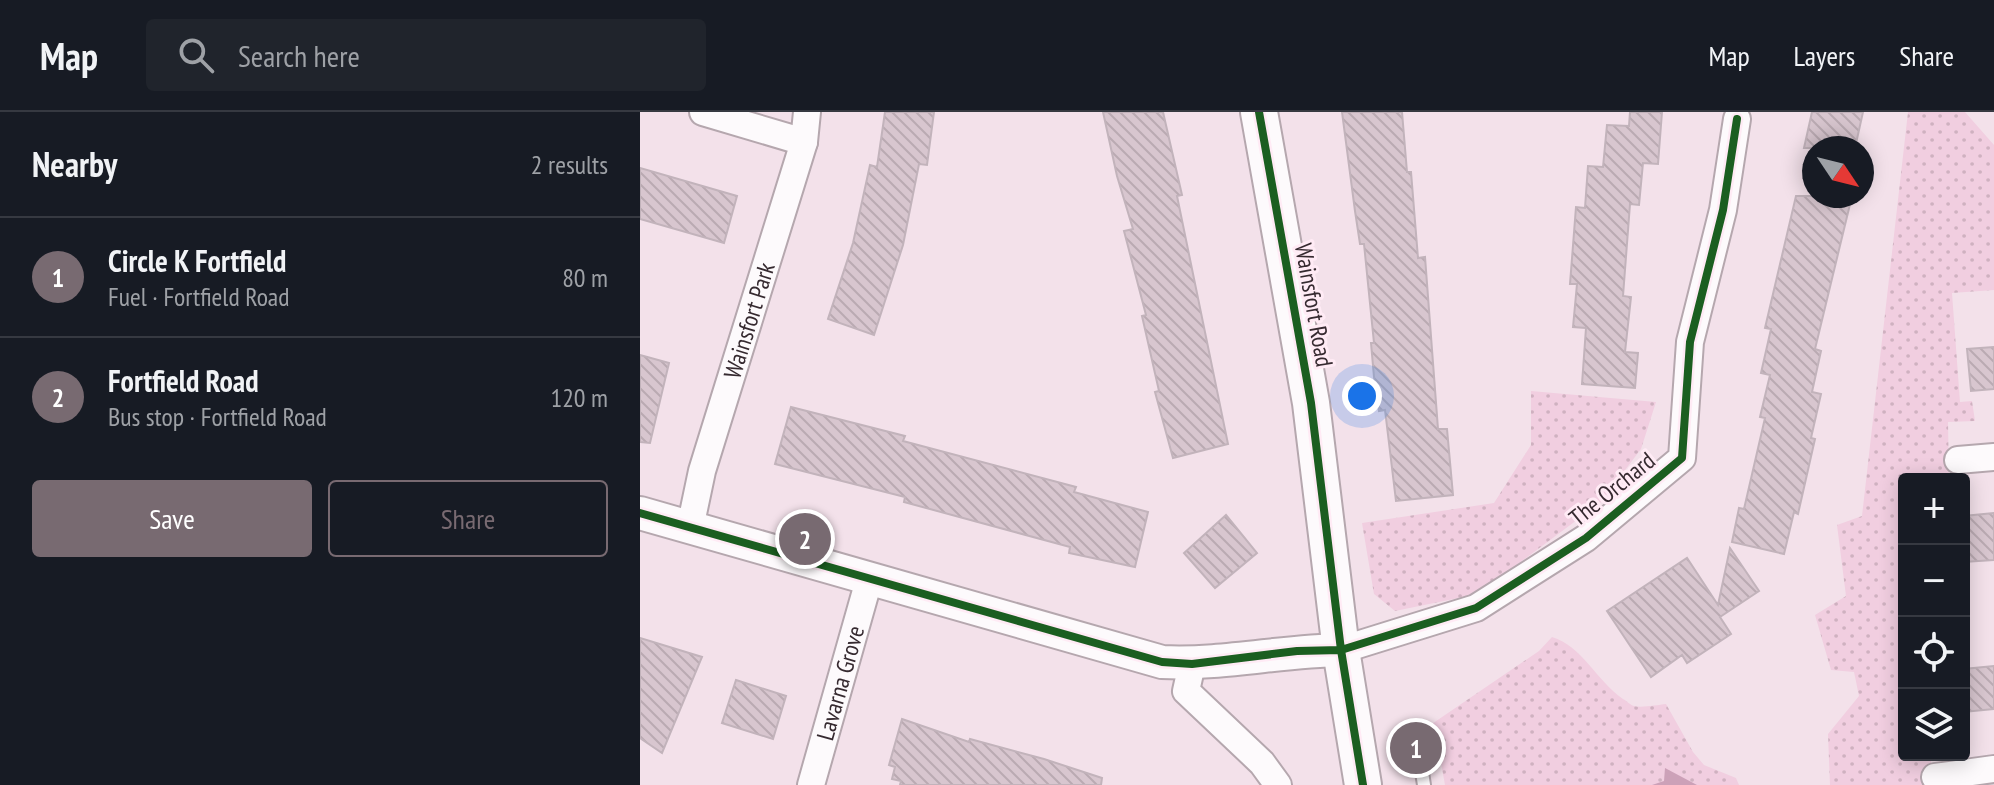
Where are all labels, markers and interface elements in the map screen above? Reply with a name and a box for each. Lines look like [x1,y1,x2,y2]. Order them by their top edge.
search box [146,19,706,91]
text: Map [40,31,98,80]
icon: search [174,33,218,77]
text: Search here [238,36,360,75]
text: Map [1708,37,1750,74]
text: Layers [1794,37,1855,74]
text: Share [1899,37,1954,74]
north arrow [1802,136,1874,208]
text: Nearby [32,142,117,186]
text: 2 results [531,148,608,181]
text: Circle K Fortfield [108,241,286,280]
street label: Wainsfort Road [1288,241,1340,369]
street label: Wainsfort Park [716,258,781,382]
text: 1 [52,261,64,294]
text: 80 m [562,261,608,294]
text: Fuel · Fortfield Road [108,280,290,313]
text: Fortfield Road [108,361,259,400]
your location [1342,376,1382,416]
text: 2 [52,381,64,414]
text: 120 m [550,381,608,414]
text: Bus stop · Fortfield Road [108,400,327,433]
street label: The Orchard [1563,445,1661,533]
map controls [1898,473,1970,761]
button: + [1898,473,1970,545]
button: Save [32,480,312,557]
button: Share [328,480,608,557]
pin: 2 [779,509,831,569]
button: − [1898,545,1970,617]
button: locate [1898,617,1970,689]
street label: Lavarna Grove [809,622,871,744]
button: layers [1898,689,1970,761]
pin: 1 [1390,718,1442,778]

